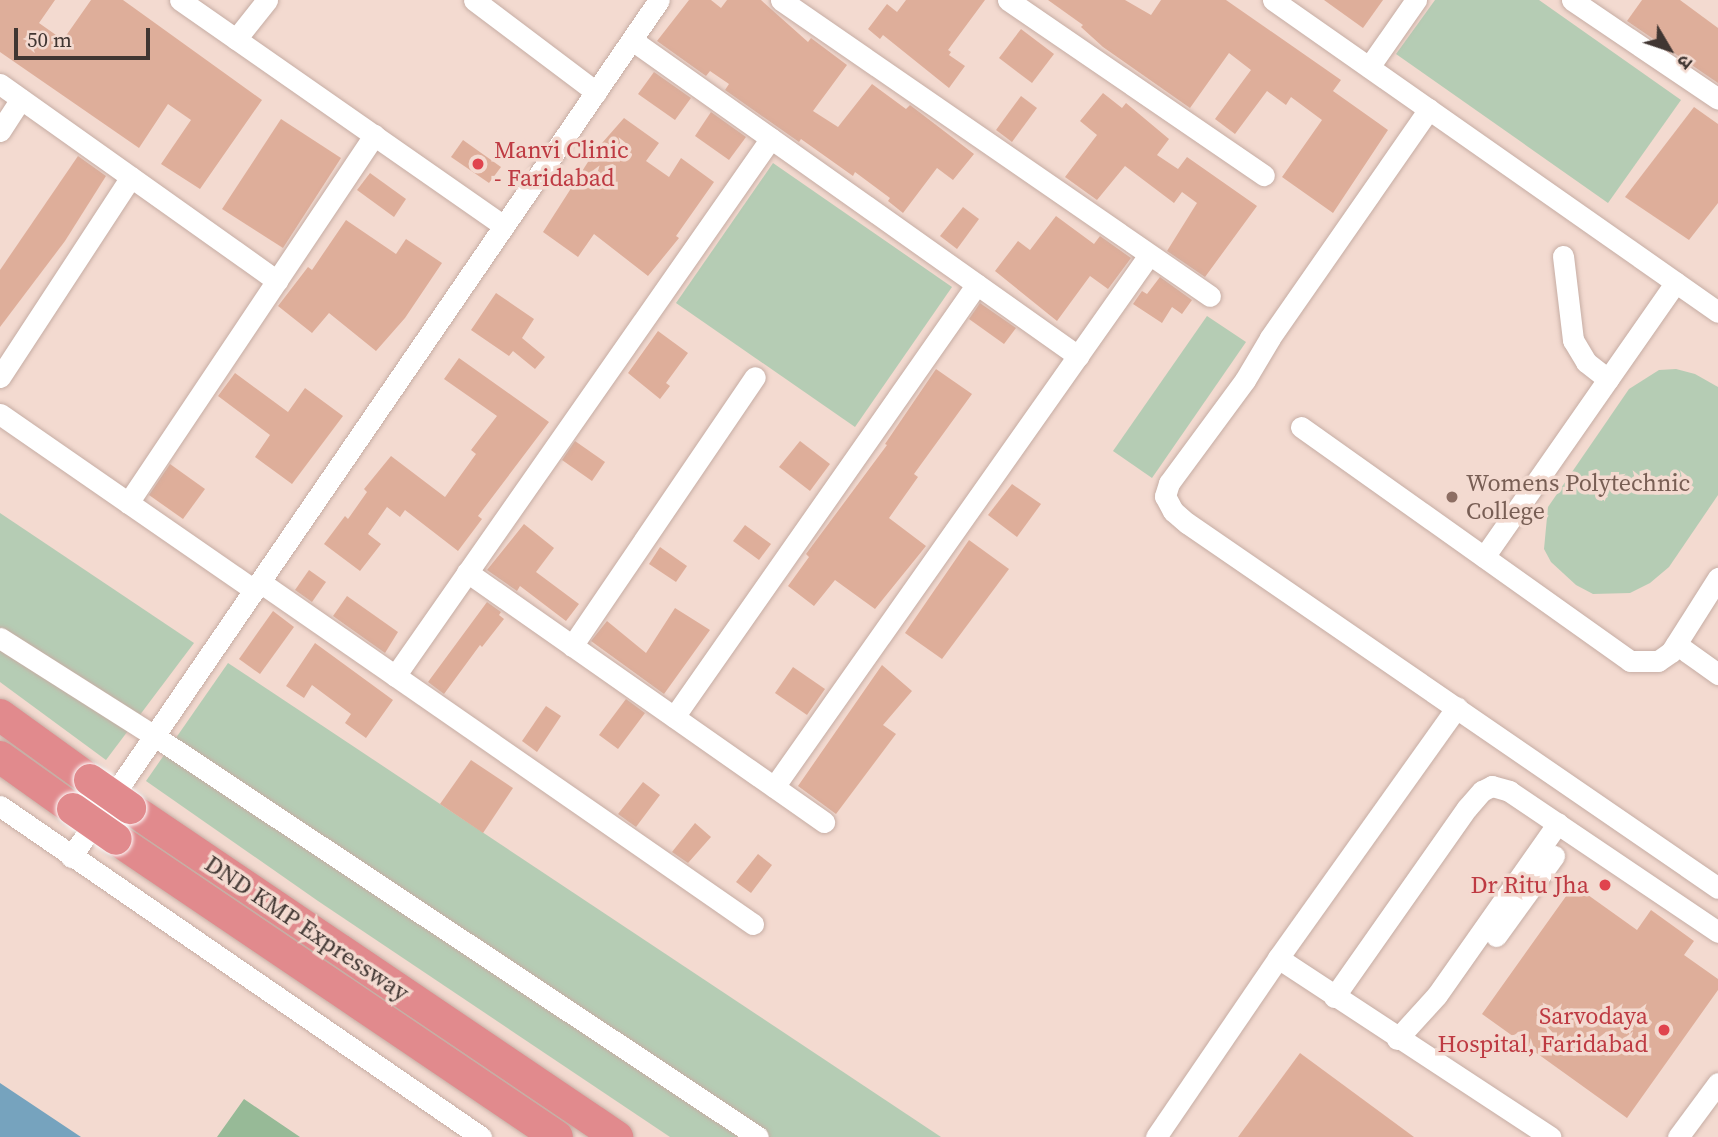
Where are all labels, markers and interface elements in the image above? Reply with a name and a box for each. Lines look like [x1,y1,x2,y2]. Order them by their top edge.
scale bar [18,14,154,58]
north arrow [1634,14,1704,84]
text: 50 m [27,25,72,54]
text: उ [1672,50,1699,75]
place label: Manvi Clinic - Faridabad [494,136,629,192]
marker: Manvi Clinic - Faridabad [468,154,488,174]
place label: Womens Polytechnic College [1466,469,1690,525]
marker: Womens Polytechnic College [1444,489,1460,505]
street label: DND KMP Expressway [200,849,414,1007]
place label: Dr Ritu Jha [1470,871,1589,899]
marker: Dr Ritu Jha [1595,875,1615,895]
place label: Sarvodaya Hospital, Faridabad [1438,1002,1648,1058]
marker: Sarvodaya Hospital, Faridabad [1654,1020,1674,1040]

